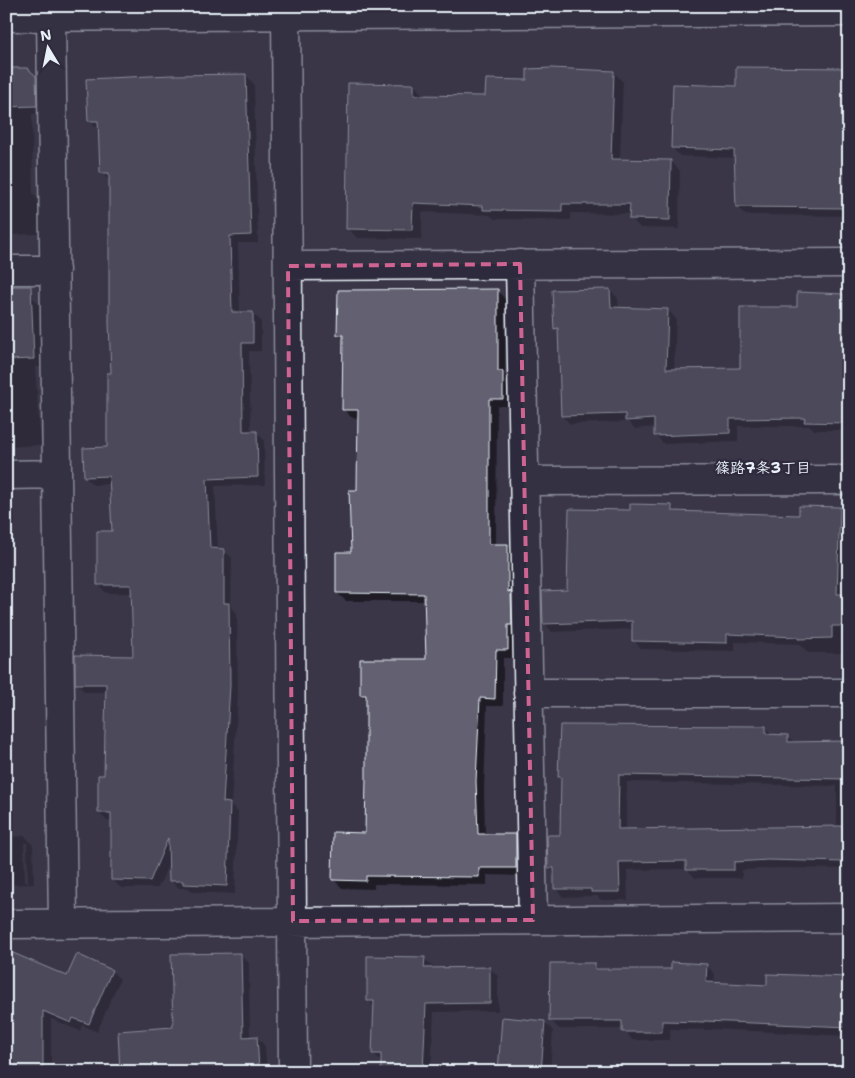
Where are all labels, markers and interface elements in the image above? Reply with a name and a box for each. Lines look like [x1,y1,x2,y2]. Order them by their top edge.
north arrow [22,22,72,72]
text: N [39,25,53,45]
district label: 篠路7条3丁目 [715,458,811,478]

